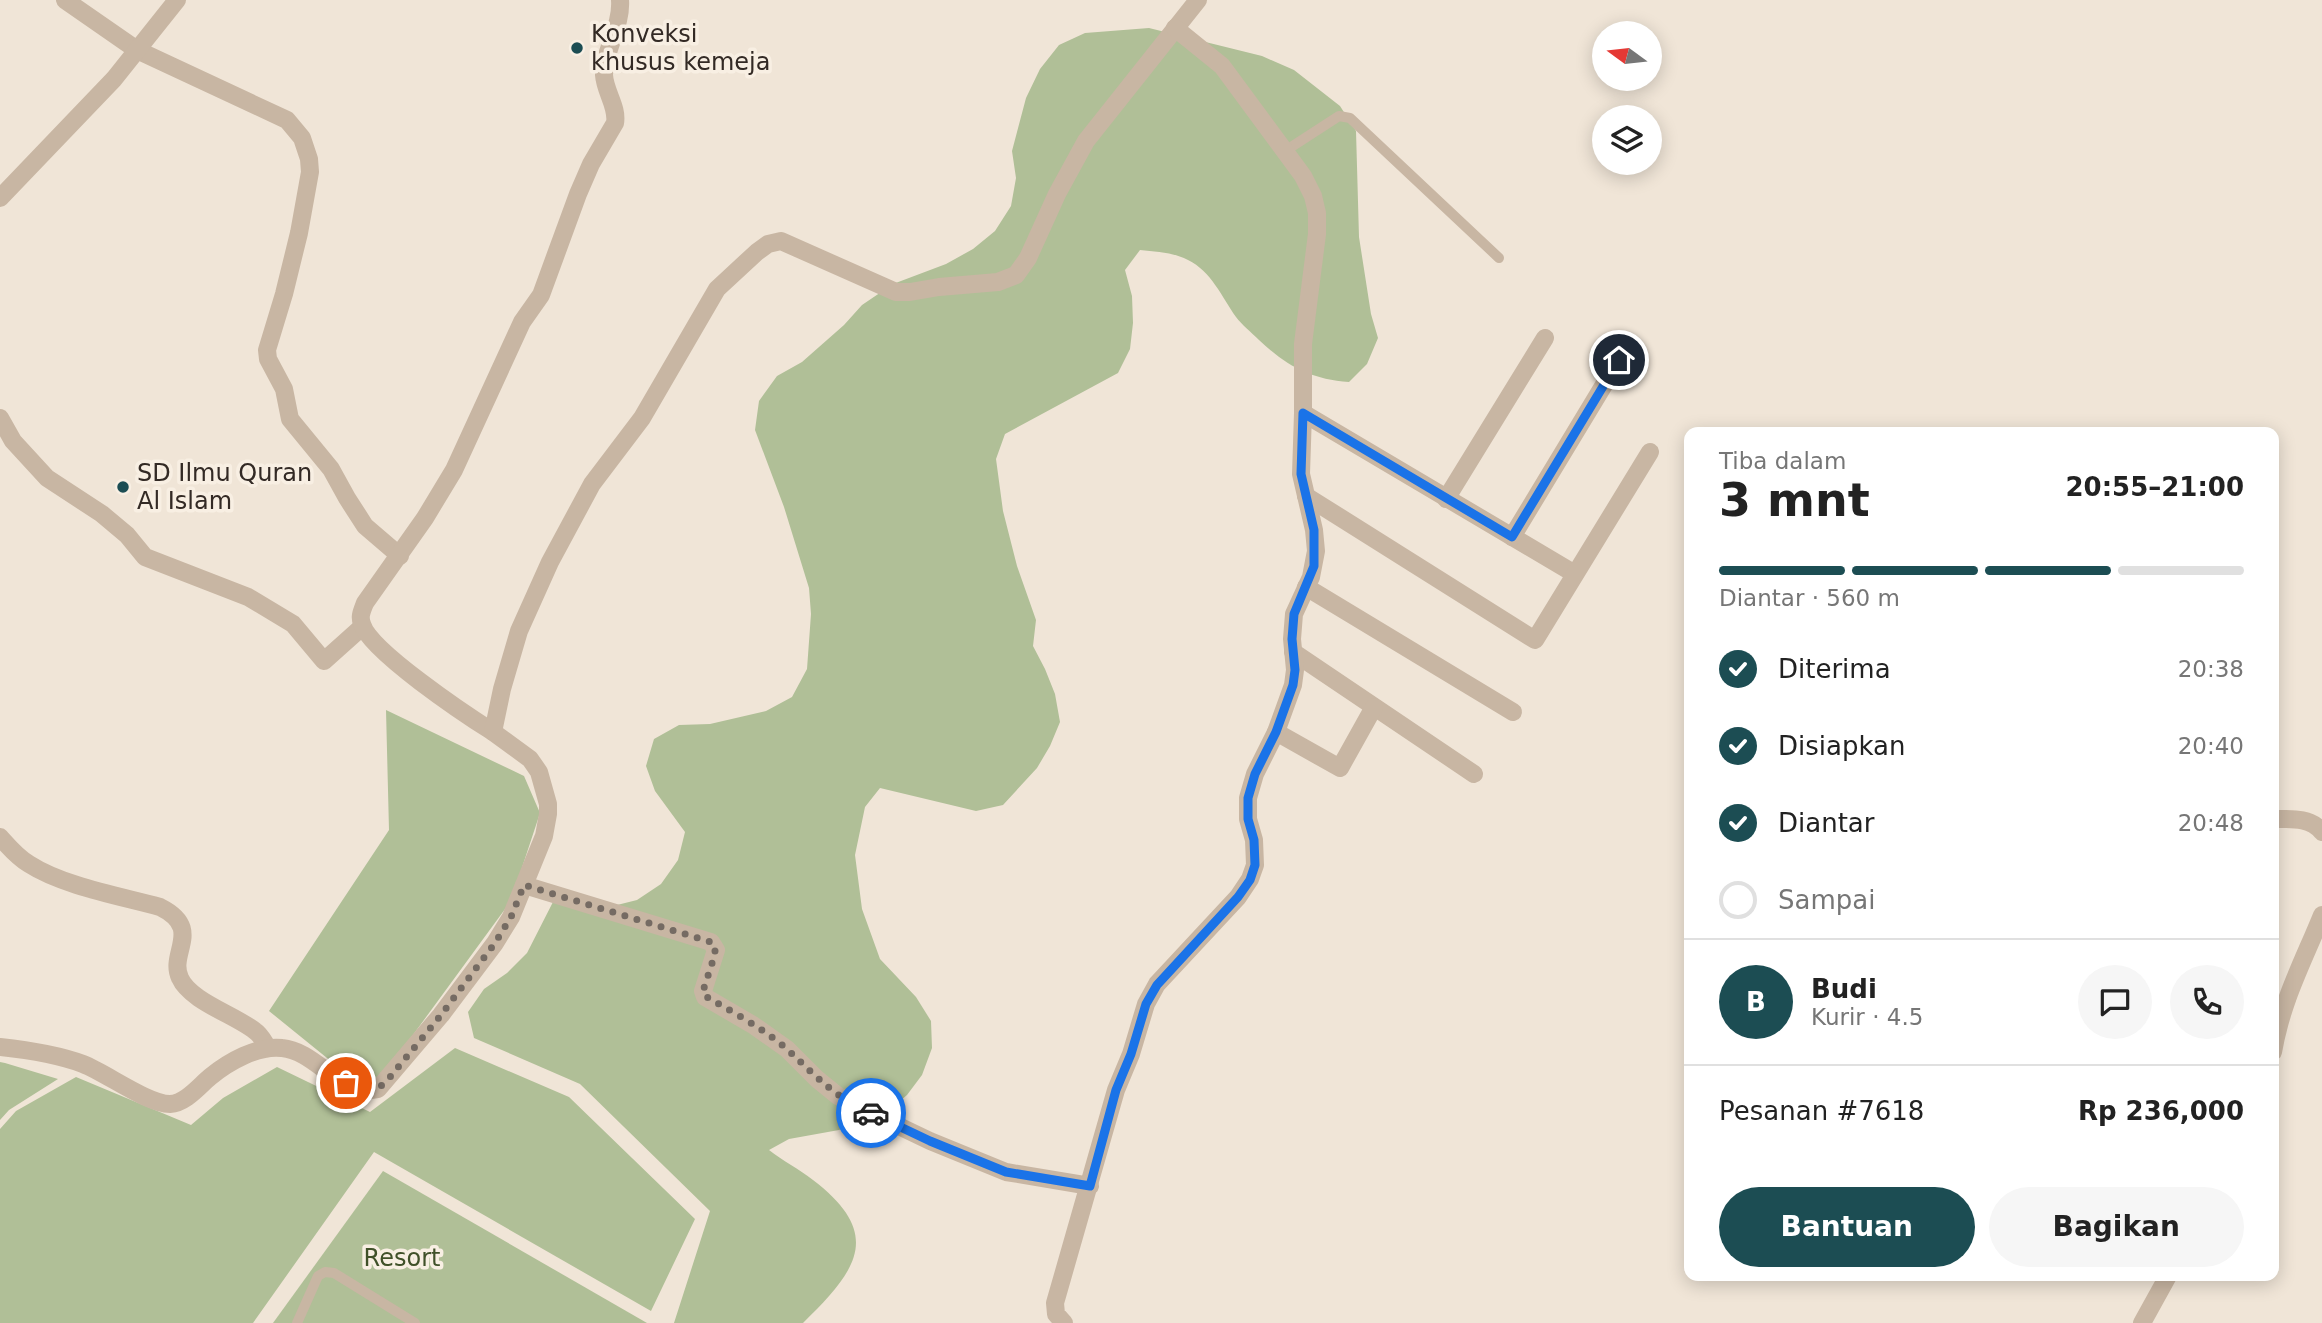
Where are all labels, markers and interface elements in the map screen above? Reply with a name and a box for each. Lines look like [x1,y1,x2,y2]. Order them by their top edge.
place label: Konveksi khusus kemeja [591,20,771,76]
north arrow [1592,21,1662,91]
map controls [1592,21,1662,175]
marker: Konveksi khusus kemeja [569,40,585,56]
button: layers [1592,105,1662,175]
pin [1589,330,1649,390]
icon: home [1600,341,1638,379]
text: Tiba dalam [1719,448,1846,474]
place label: SD Ilmu Quran Al Islam [137,459,312,515]
text: 20:55–21:00 [2065,472,2244,502]
text: 3 mnt [1719,473,1870,527]
marker: SD Ilmu Quran Al Islam [115,479,131,495]
text: Diantar · 560 m [1719,585,1900,611]
icon: check [1719,650,1757,688]
text: Diterima [1778,654,1891,684]
text: 20:38 [2178,656,2244,682]
icon: check [1719,727,1757,765]
text: Disiapkan [1778,731,1905,761]
text: 20:40 [2178,733,2244,759]
icon: check [1719,804,1757,842]
text: Diantar [1778,808,1874,838]
text: 20:48 [2178,810,2244,836]
text: Sampai [1778,885,1875,915]
button: chat [2078,965,2152,1039]
button: phone [2170,965,2244,1039]
text: Budi [1811,974,1877,1004]
text: B [1746,987,1766,1017]
text: Kurir · 4.5 [1811,1004,1923,1030]
pin [316,1053,376,1113]
icon: bag [327,1064,365,1102]
courier [836,1078,906,1148]
icon: car [852,1094,890,1132]
text: Pesanan #7618 [1719,1096,1924,1126]
text: Rp 236,000 [2078,1096,2244,1126]
button: Bantuan [1719,1187,1975,1267]
button: Bagikan [1989,1187,2244,1267]
park label: Resort [364,1244,440,1272]

